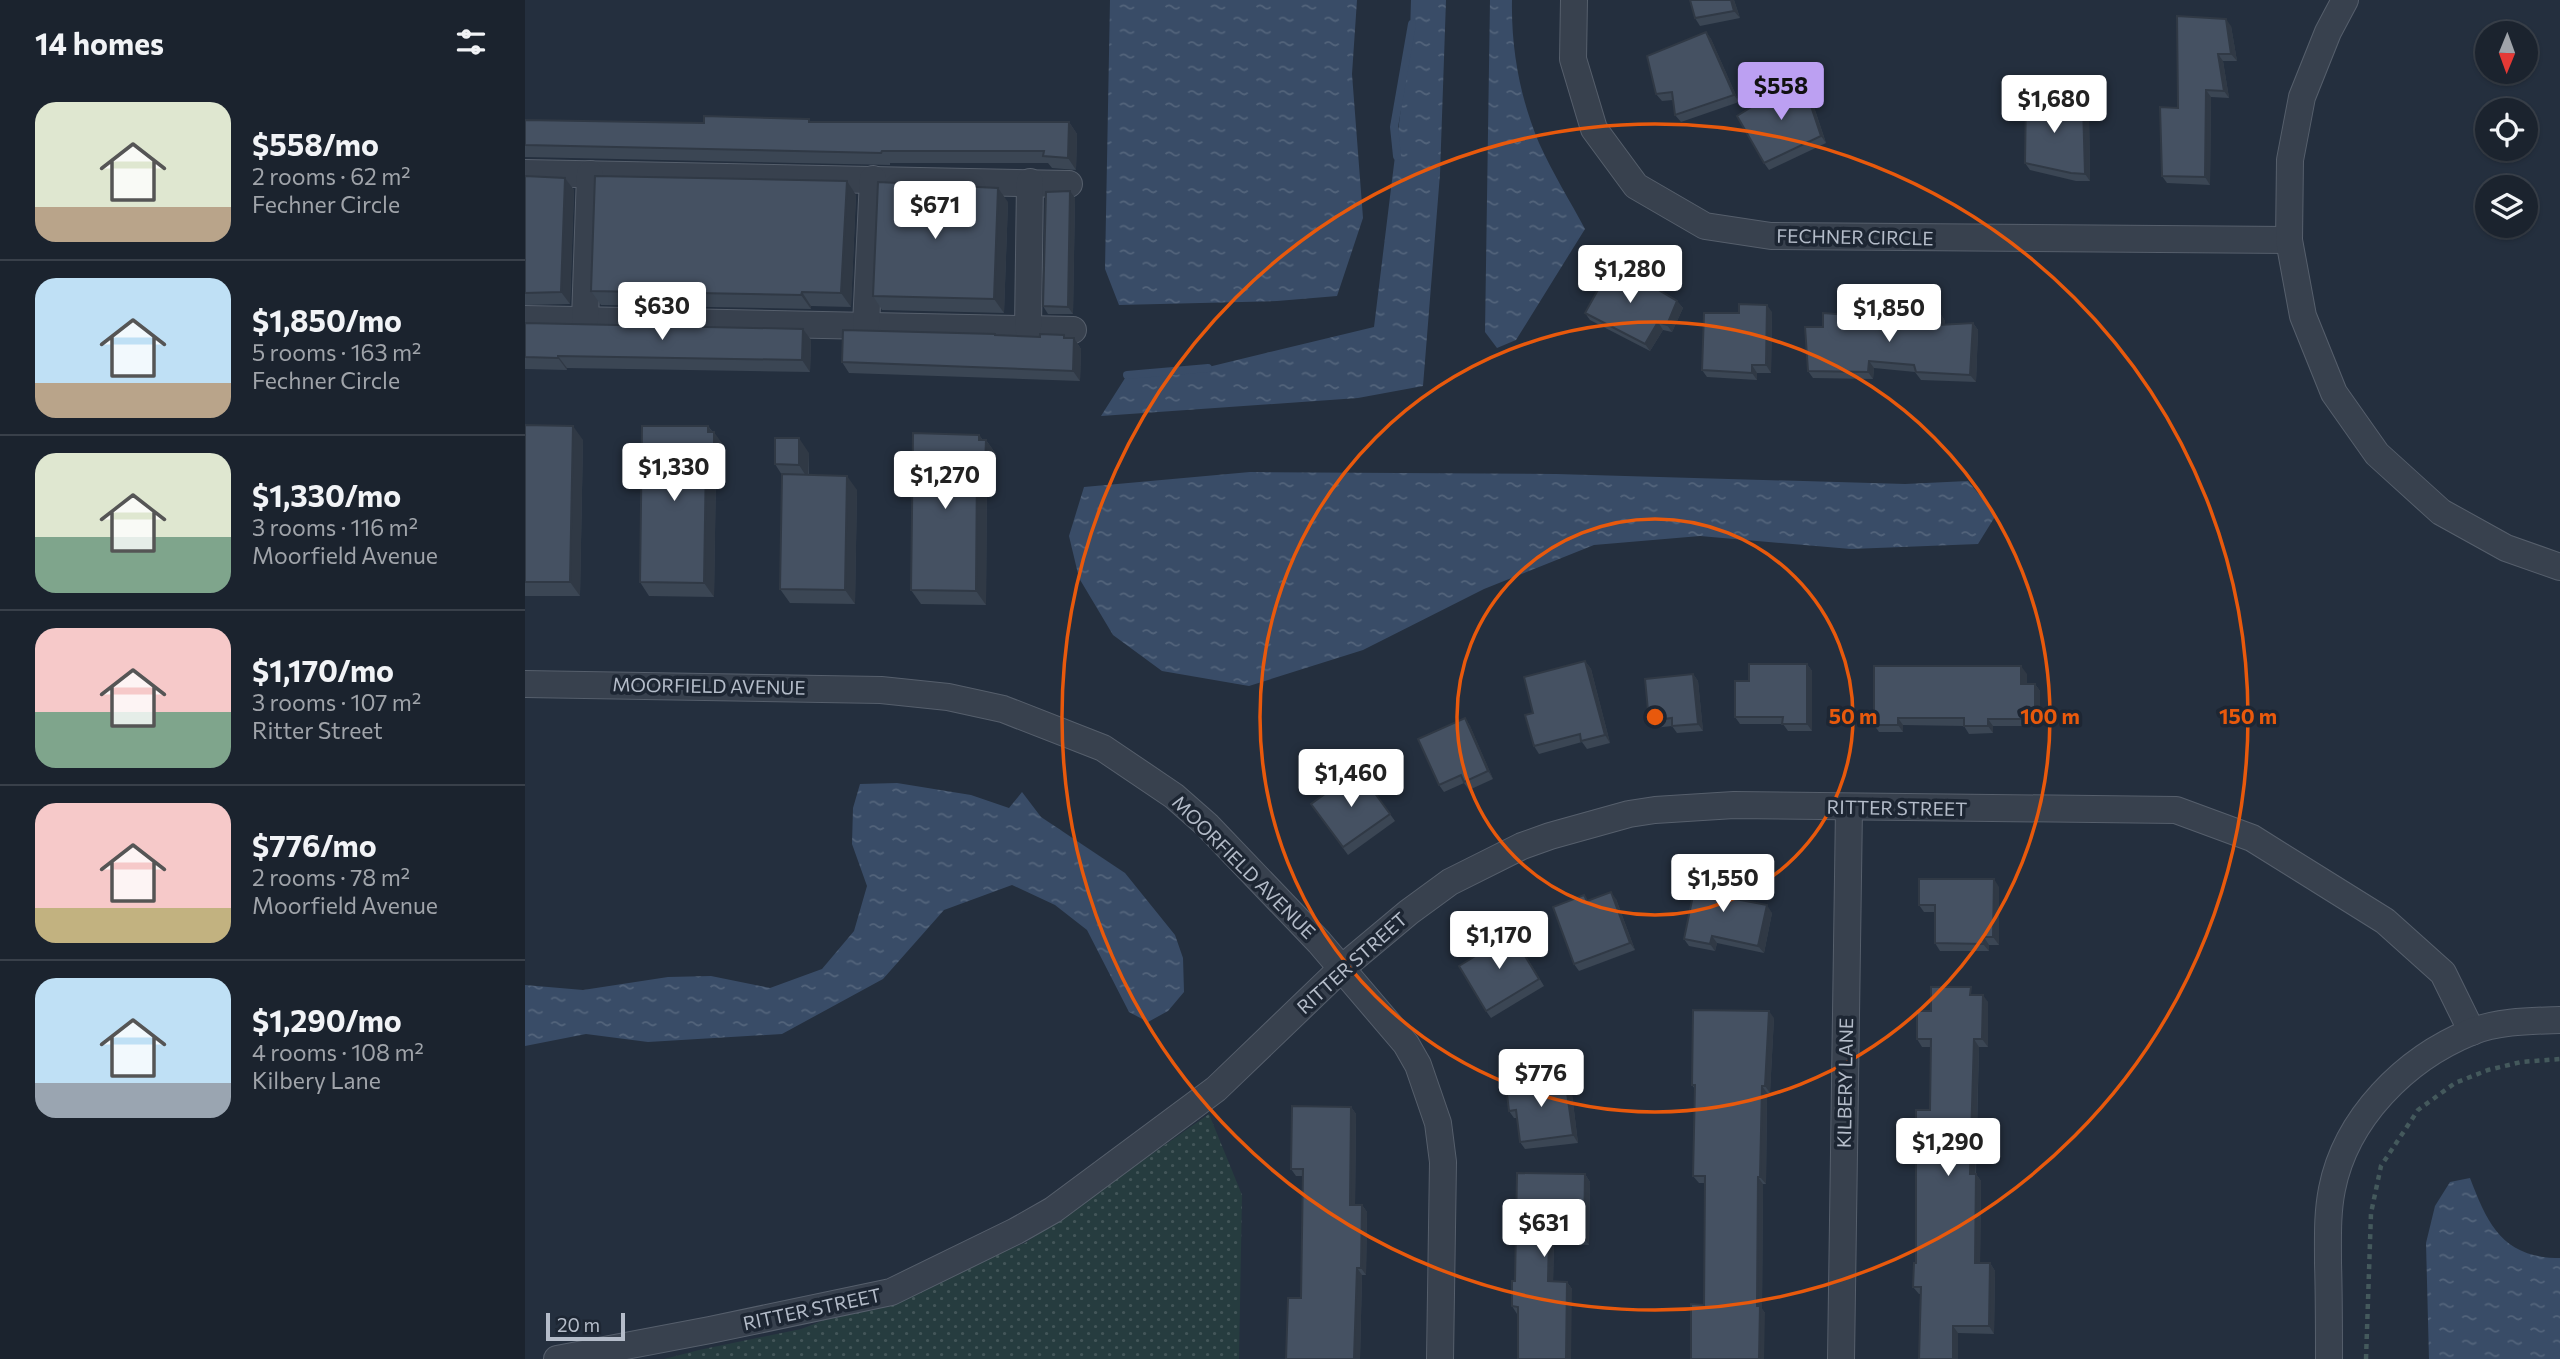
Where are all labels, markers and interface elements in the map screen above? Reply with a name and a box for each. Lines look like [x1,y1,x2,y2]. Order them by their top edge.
north arrow [2475,21,2537,84]
map controls [2475,21,2538,238]
icon: filters [452,23,490,61]
text: 14 homes [35,24,164,61]
pin: $558 [1740,62,1822,122]
text: $558 [1754,71,1808,99]
pin: $1,680 [1997,76,2111,135]
text: $1,680 [2018,84,2090,112]
button: locate [2475,98,2538,161]
text: $558/mo [252,125,379,162]
icon: home [91,130,175,214]
text: 2 rooms · 62 m² [252,162,411,190]
button: layers [2475,175,2538,238]
pin: $671 [894,182,976,241]
text: Fechner Circle [252,190,400,218]
text: $671 [910,190,960,218]
street label: FECHNER CIRCLE [1776,224,1934,249]
pin: $1,280 [1573,246,1687,305]
text: $1,280 [1594,254,1666,282]
pin: $630 [621,282,703,342]
pin: $1,850 [1832,284,1946,344]
text: $630 [634,291,690,319]
text: $1,850 [1853,293,1925,321]
text: $1,850/mo [252,301,402,338]
icon: home [91,306,175,390]
text: 5 rooms · 163 m² [252,338,421,366]
text: Fechner Circle [252,366,400,394]
pin: $1,330 [617,444,731,503]
text: $1,330 [638,452,710,480]
pin: $1,270 [888,452,1002,511]
text: $1,270 [910,460,980,488]
text: $1,330/mo [252,476,401,513]
icon: home [91,481,175,565]
text: 3 rooms · 116 m² [252,513,418,541]
text: Moorfield Avenue [252,541,438,569]
text: $1,170/mo [252,651,394,688]
icon: home [91,656,175,740]
street label: MOORFIELD AVENUE [612,672,806,699]
text: 3 rooms · 107 m² [252,688,421,716]
text: 50 m [1829,703,1877,728]
text: 100 m [2020,703,2080,728]
text: 150 m [2219,703,2277,728]
centre of rings [1643,705,1667,729]
text: Ritter Street [252,716,383,744]
pin: $1,460 [1294,750,1408,809]
text: $1,460 [1315,758,1387,786]
street label: MOORFIELD AVENUE [1168,790,1321,943]
street label: RITTER STREET [1827,795,1967,820]
text: $776/mo [252,826,377,863]
icon: home [91,831,175,915]
pin: $1,550 [1666,855,1780,914]
text: 2 rooms · 78 m² [252,863,410,891]
text: $1,550 [1687,863,1759,891]
text: Moorfield Avenue [252,891,438,919]
street label: RITTER STREET [1292,907,1412,1018]
pin: $1,170 [1442,912,1556,971]
text: $1,170 [1466,920,1532,948]
text: $1,290/mo [252,1001,402,1038]
icon: home [91,1006,175,1090]
street label: KILBERY LANE [1832,1018,1857,1148]
text: 4 rooms · 108 m² [252,1038,424,1066]
pin: $776 [1500,1050,1582,1109]
text: $776 [1515,1058,1567,1086]
text: Kilbery Lane [252,1066,381,1094]
pin: $1,290 [1891,1118,2005,1178]
text: $1,290 [1912,1127,1984,1155]
pin: $631 [1503,1200,1585,1259]
text: $631 [1518,1208,1570,1236]
street label: RITTER STREET [741,1283,883,1334]
scale bar [546,1310,625,1342]
text: 20 m [557,1313,600,1336]

